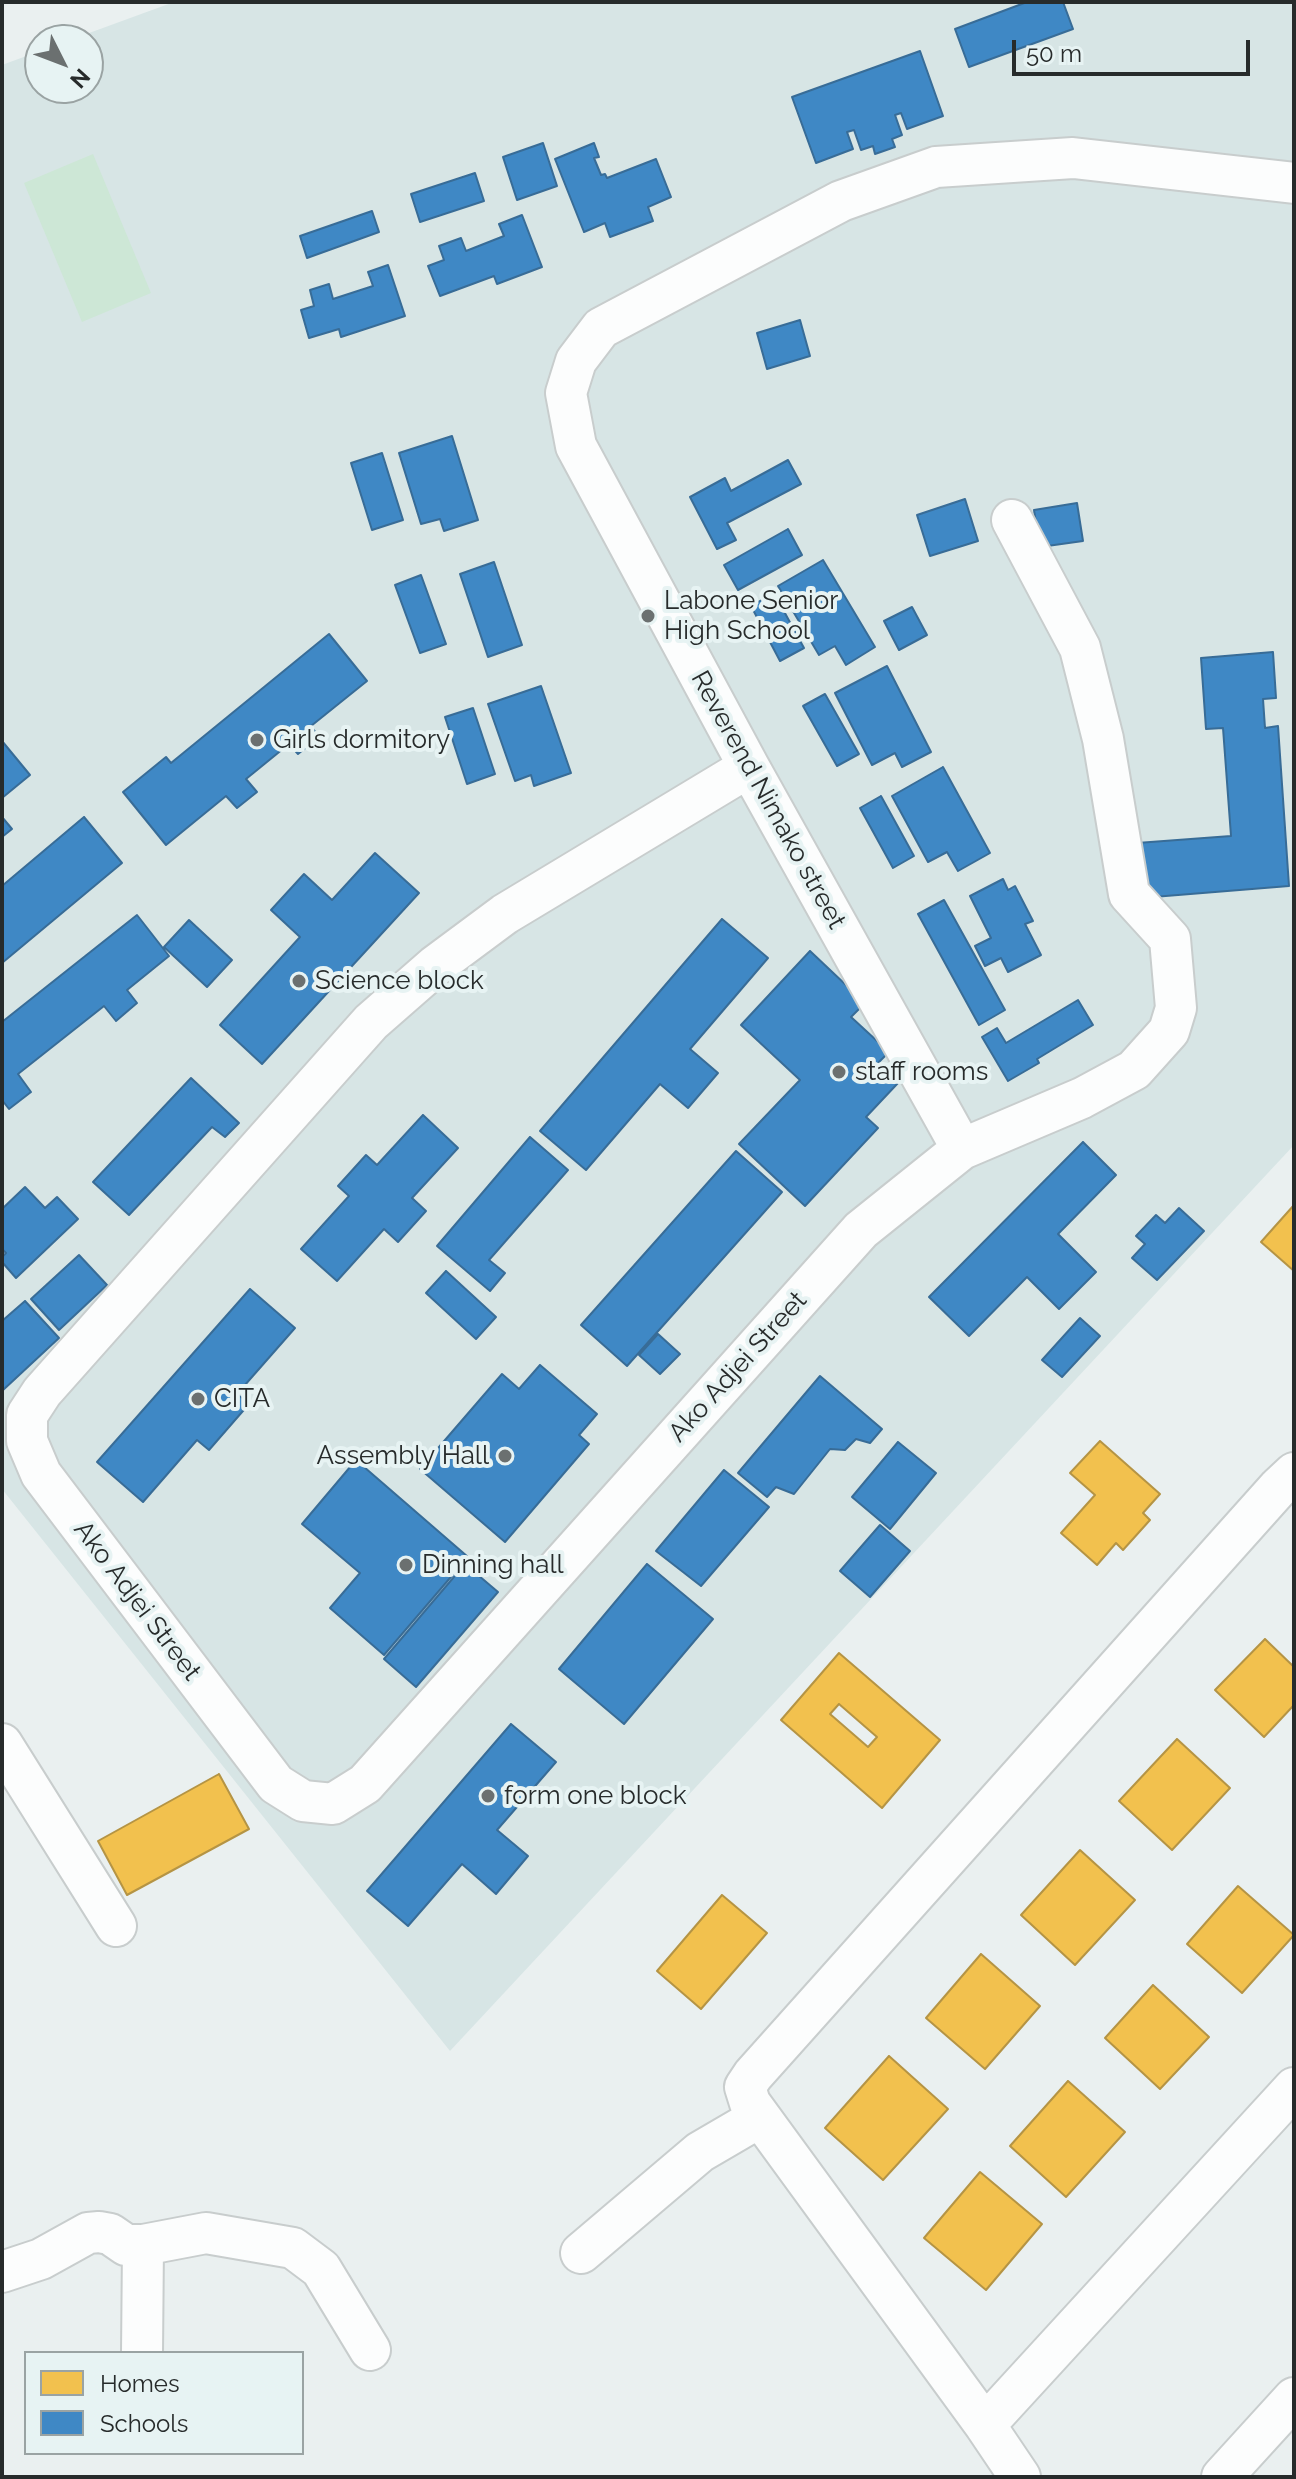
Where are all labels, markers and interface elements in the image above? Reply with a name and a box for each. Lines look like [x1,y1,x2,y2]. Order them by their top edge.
north arrow [24,24,104,104]
scale bar [1016,24,1254,74]
text: 50 m [1026,39,1082,68]
text: N [65,64,96,94]
place label: Labone Senior High School [664,585,838,646]
marker: Labone Senior High School [639,607,657,625]
street label: Reverend Nimako street [684,666,852,934]
place label: Girls dormitory [273,724,450,756]
marker: Girls dormitory [248,731,266,749]
place label: Science block [315,965,484,997]
marker: Science block [290,972,308,990]
place label: staff rooms [855,1056,988,1088]
marker: staff rooms [830,1063,848,1081]
street label: Ako Adjei Street [662,1285,814,1449]
place label: CITA [214,1383,270,1415]
marker: CITA [189,1390,207,1408]
place label: Assembly Hall [317,1440,489,1472]
marker: Assembly Hall [496,1447,514,1465]
street label: Ako Adjei Street [67,1515,207,1687]
place label: Dinning hall [422,1549,564,1581]
marker: Dinning hall [397,1556,415,1574]
place label: form one block [504,1780,686,1812]
marker: form one block [479,1787,497,1805]
legend [24,2351,304,2455]
text: Homes [100,2369,180,2398]
text: Schools [100,2409,188,2438]

